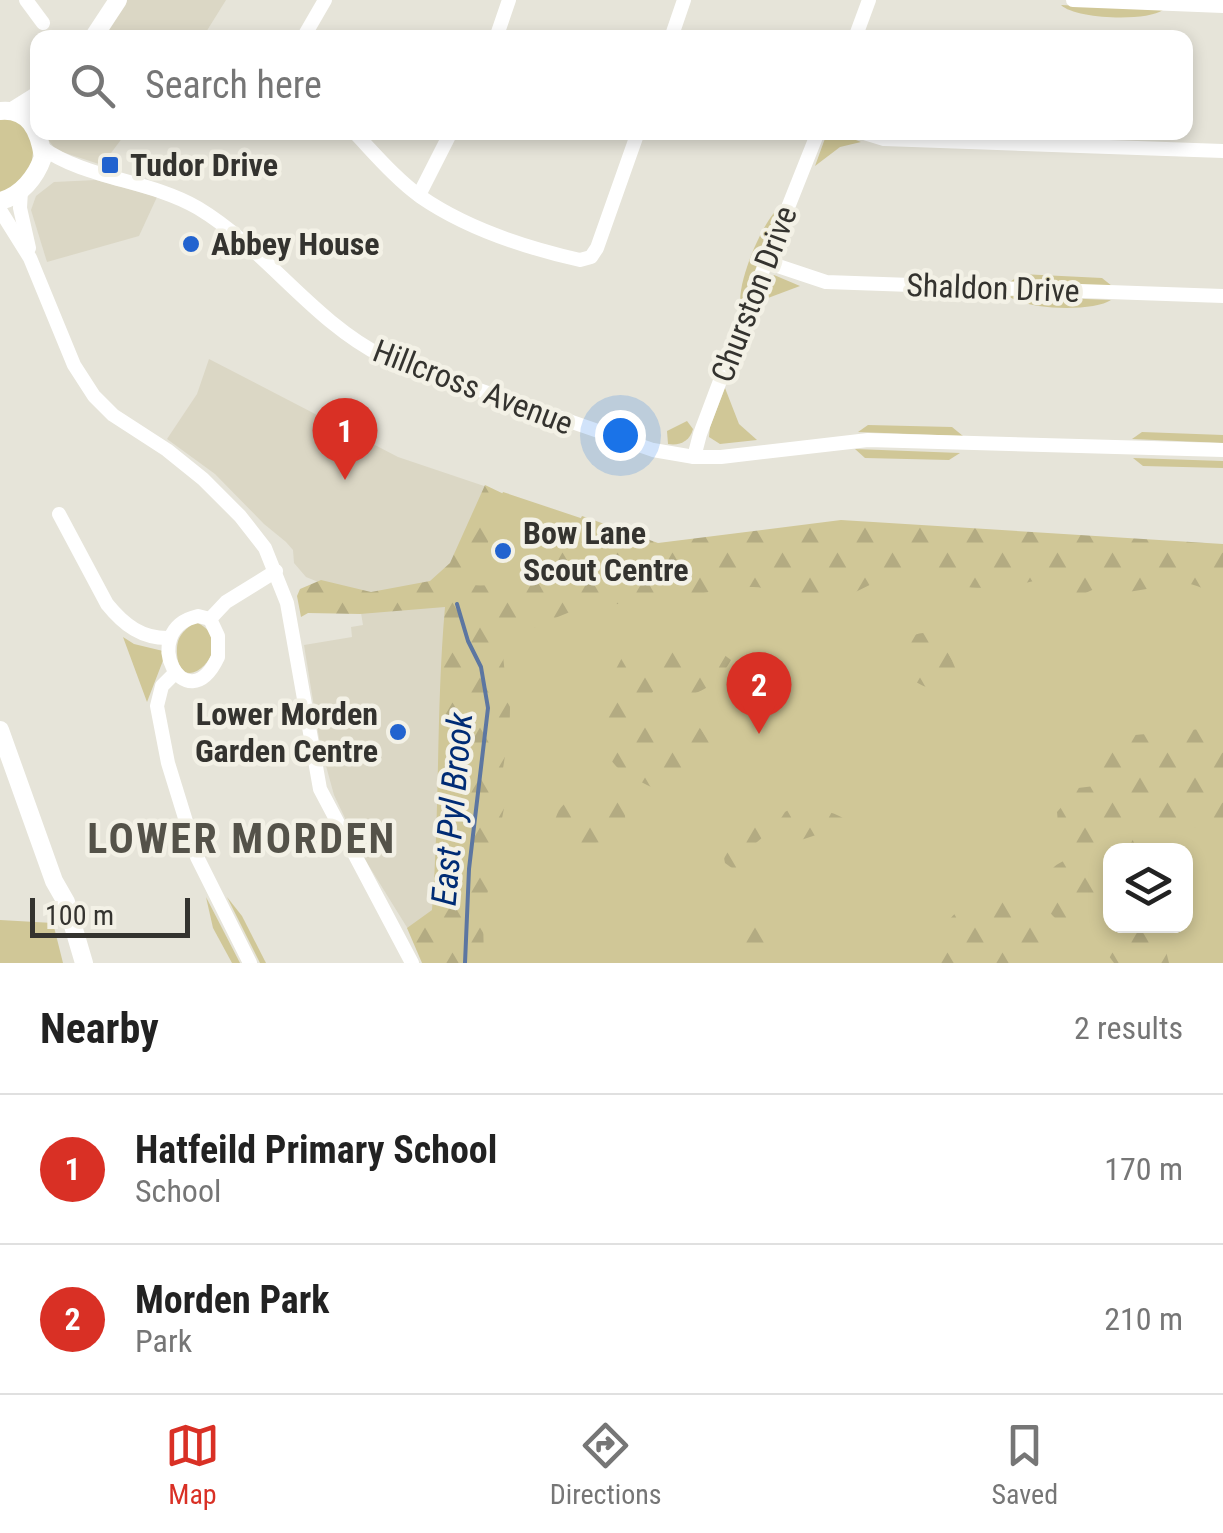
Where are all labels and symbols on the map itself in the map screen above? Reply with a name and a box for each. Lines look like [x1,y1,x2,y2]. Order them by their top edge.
place label: Tudor Drive [130,146,278,184]
marker: Tudor Drive [99,154,121,176]
street label: Churston Drive [703,201,805,387]
place label: Abbey House [211,225,380,263]
marker: Abbey House [180,233,202,255]
street label: Shaldon Drive [906,266,1080,310]
street label: Hillcross Avenue [368,331,578,443]
pin: 1 [312,398,378,480]
your location [595,410,646,461]
place label: Bow Lane Scout Centre [523,514,689,589]
marker: Bow Lane Scout Centre [492,540,514,562]
pin: 2 [726,652,792,734]
place label: Lower Morden Garden Centre [195,695,378,770]
water label: East Pyl Brook [424,710,481,907]
marker: Lower Morden Garden Centre [387,721,409,743]
district label: LOWER MORDEN [87,814,397,863]
scale bar [30,893,190,938]

